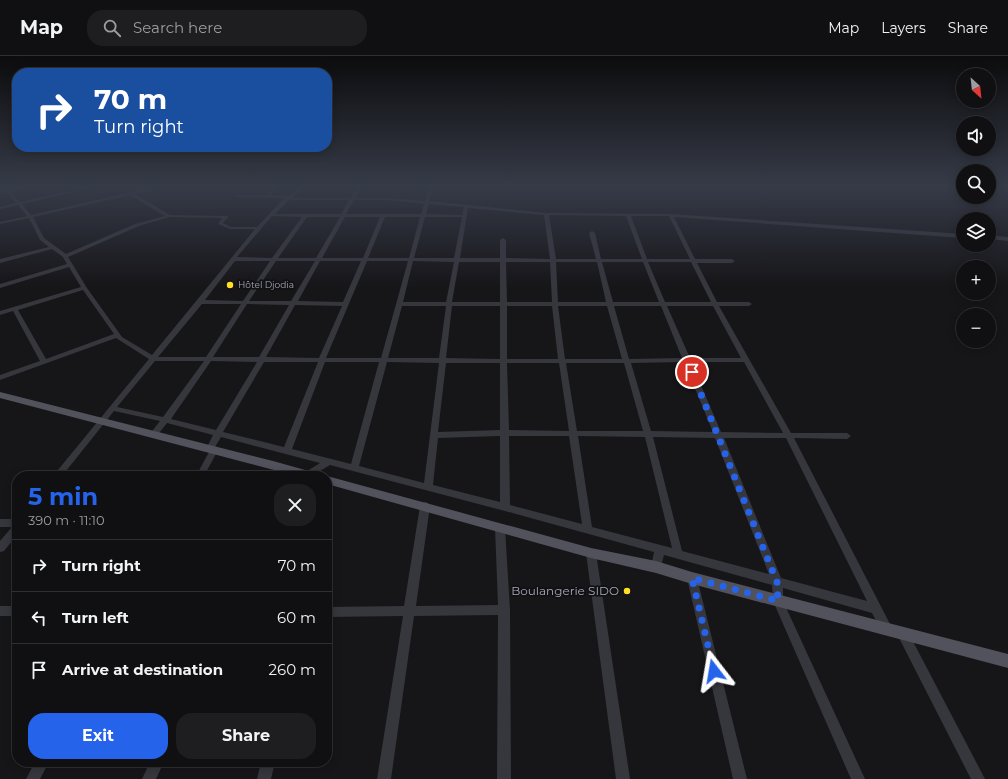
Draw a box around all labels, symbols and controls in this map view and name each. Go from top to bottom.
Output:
search box [87,10,367,46]
text: Map [20,16,63,39]
icon: search [101,17,123,39]
text: Search here [133,18,222,37]
text: Map [828,19,859,37]
text: Layers [881,19,926,37]
text: Share [948,19,988,37]
north arrow [956,68,996,108]
map controls [956,68,996,348]
text: 70 m [94,82,167,116]
icon: right [28,84,80,136]
text: Turn right [94,116,184,138]
button: sound [956,116,996,156]
button: search [956,164,996,204]
button: layers [956,212,996,252]
button: + [956,260,996,300]
place label: Hôtel Djodia [238,279,294,290]
marker: Hôtel Djodia [225,280,235,290]
button: − [956,308,996,348]
pin [675,355,709,389]
icon: arrive [681,361,703,383]
text: 5 min [28,482,98,511]
button: close [274,484,316,526]
text: 390 m · 11:10 [28,512,105,528]
icon: right [28,555,50,577]
text: Turn right [62,556,141,575]
text: 70 m [278,556,316,575]
place label: Boulangerie SIDO [511,583,619,598]
marker: Boulangerie SIDO [622,586,632,596]
icon: left [28,607,50,629]
text: Turn left [62,608,129,627]
text: 60 m [277,608,316,627]
position arrow [693,650,735,692]
icon: arrive [28,659,50,681]
text: Arrive at destination [62,660,223,679]
text: 260 m [269,660,316,679]
button: Exit [28,713,168,759]
button: Share [176,713,316,759]

